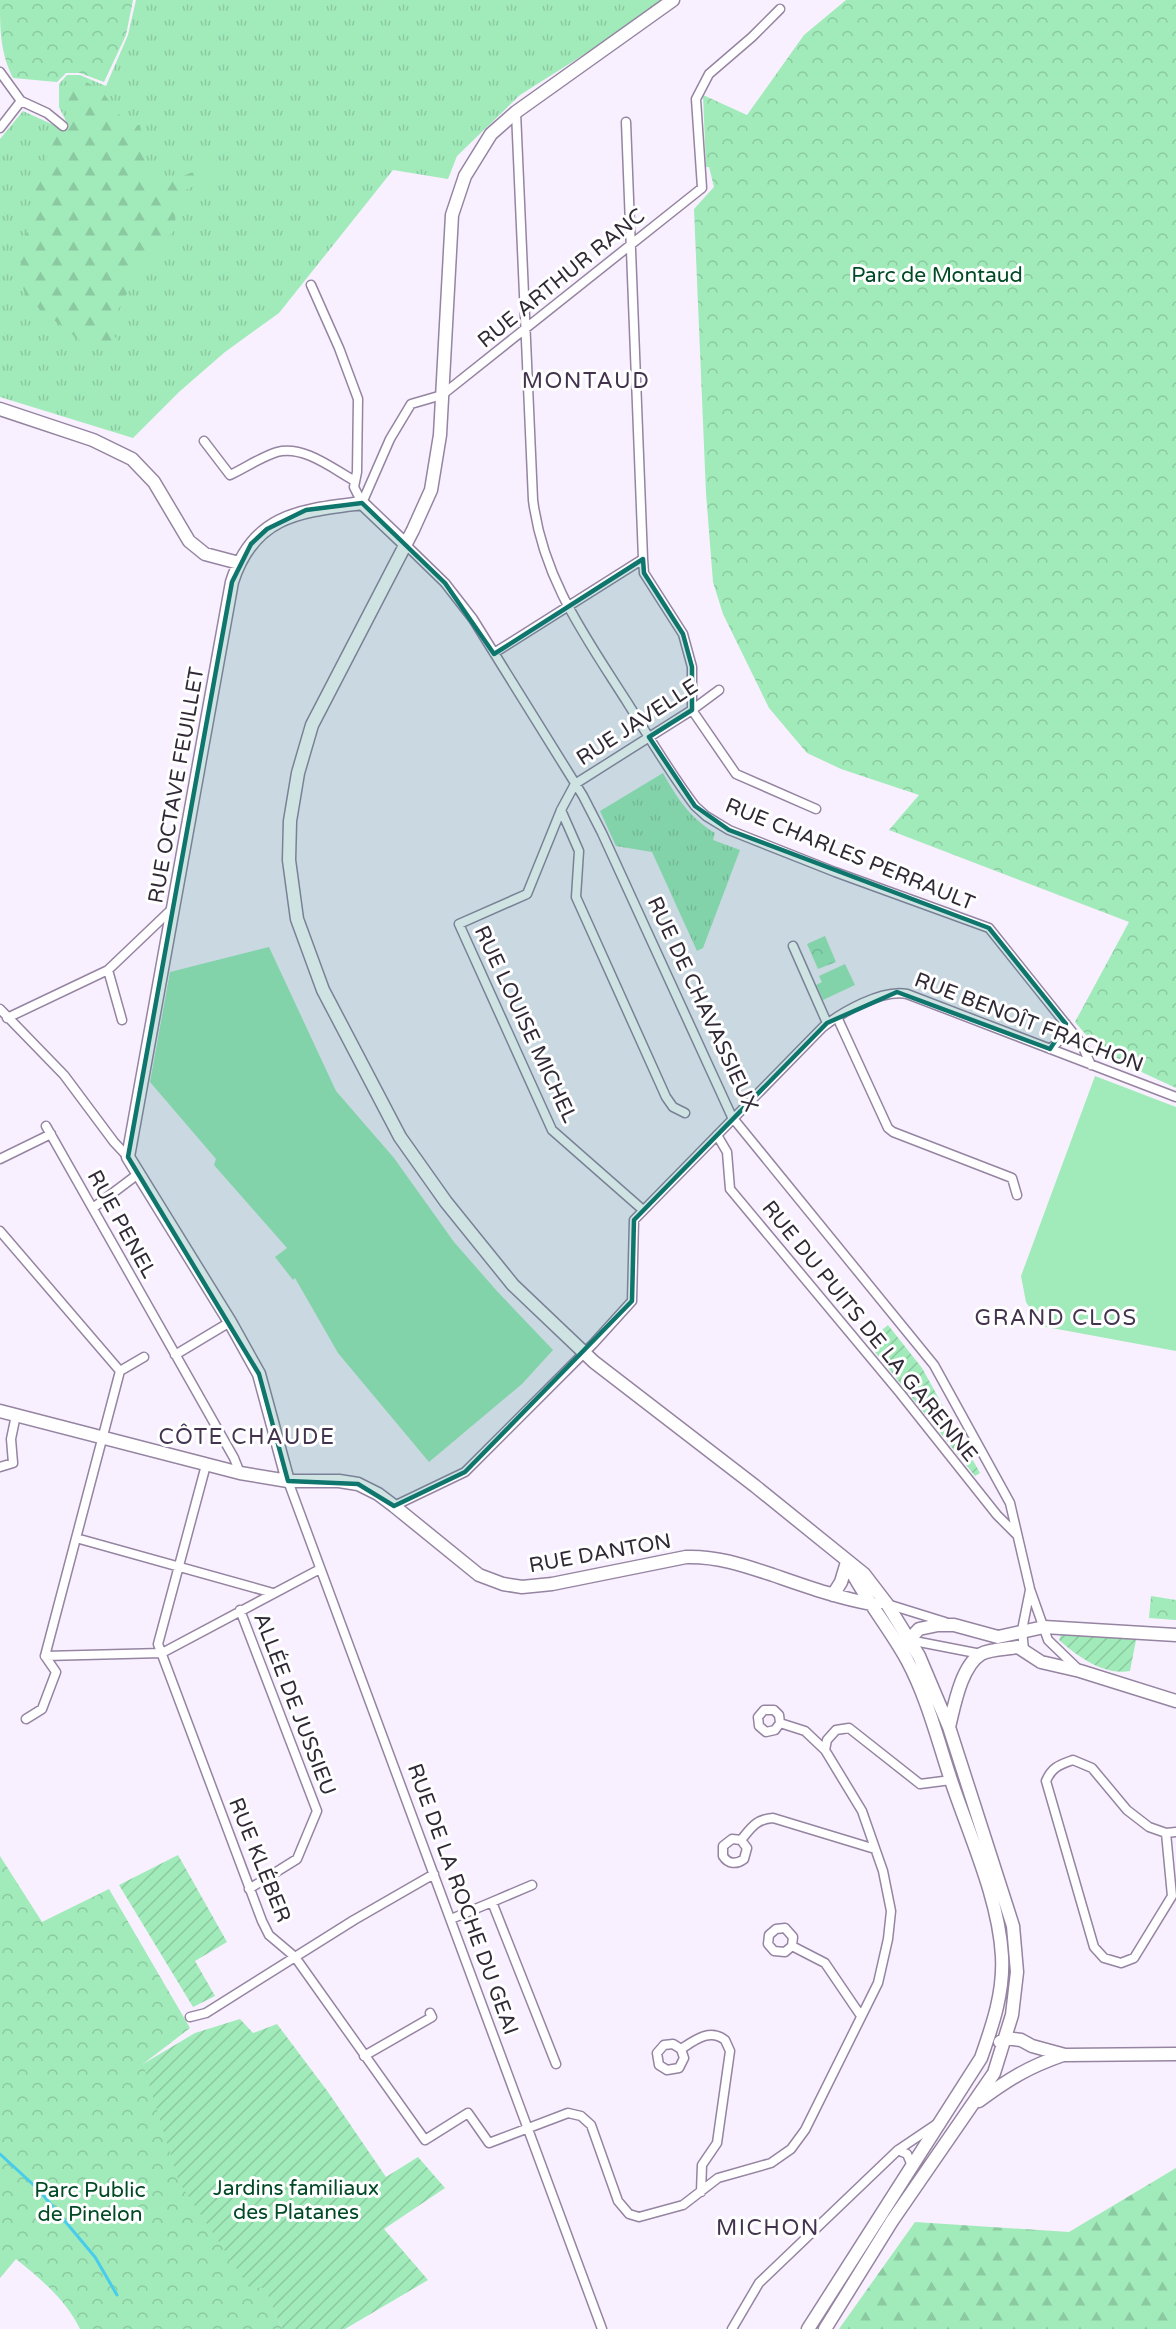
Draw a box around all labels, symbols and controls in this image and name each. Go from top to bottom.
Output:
street label: RUE ARTHUR RANC [473,203,650,353]
park label: Parc de Montaud [851,263,1023,288]
district label: MONTAUD [522,368,650,394]
street label: RUE OCTAVE FEUILLET [143,665,210,905]
street label: RUE JAVELLE [572,674,703,771]
street label: RUE CHARLES PERRAULT [721,793,978,916]
street label: RUE DE CHAVASSIEUX [642,893,763,1116]
street label: RUE LOUISE MICHEL [469,922,582,1127]
street label: RUE BENOÎT FRACHON [911,967,1147,1078]
street label: RUE PENEL [82,1166,161,1283]
street label: RUE DU PUITS DE LA GARENNE [757,1196,983,1467]
district label: GRAND CLOS [974,1305,1138,1331]
district label: CÔTE CHAUDE [159,1423,335,1450]
street label: RUE DANTON [527,1529,673,1578]
street label: ALLÉE DE JUSSIEU [248,1609,341,1799]
street label: RUE DE LA ROCHE DU GEAI [402,1760,523,2038]
street label: RUE KLÉBER [223,1794,296,1926]
park label: Jardins familiaux des Platanes [213,2176,379,2225]
park label: Parc Public de Pinelon [34,2178,146,2227]
district label: MICHON [716,2215,820,2241]

